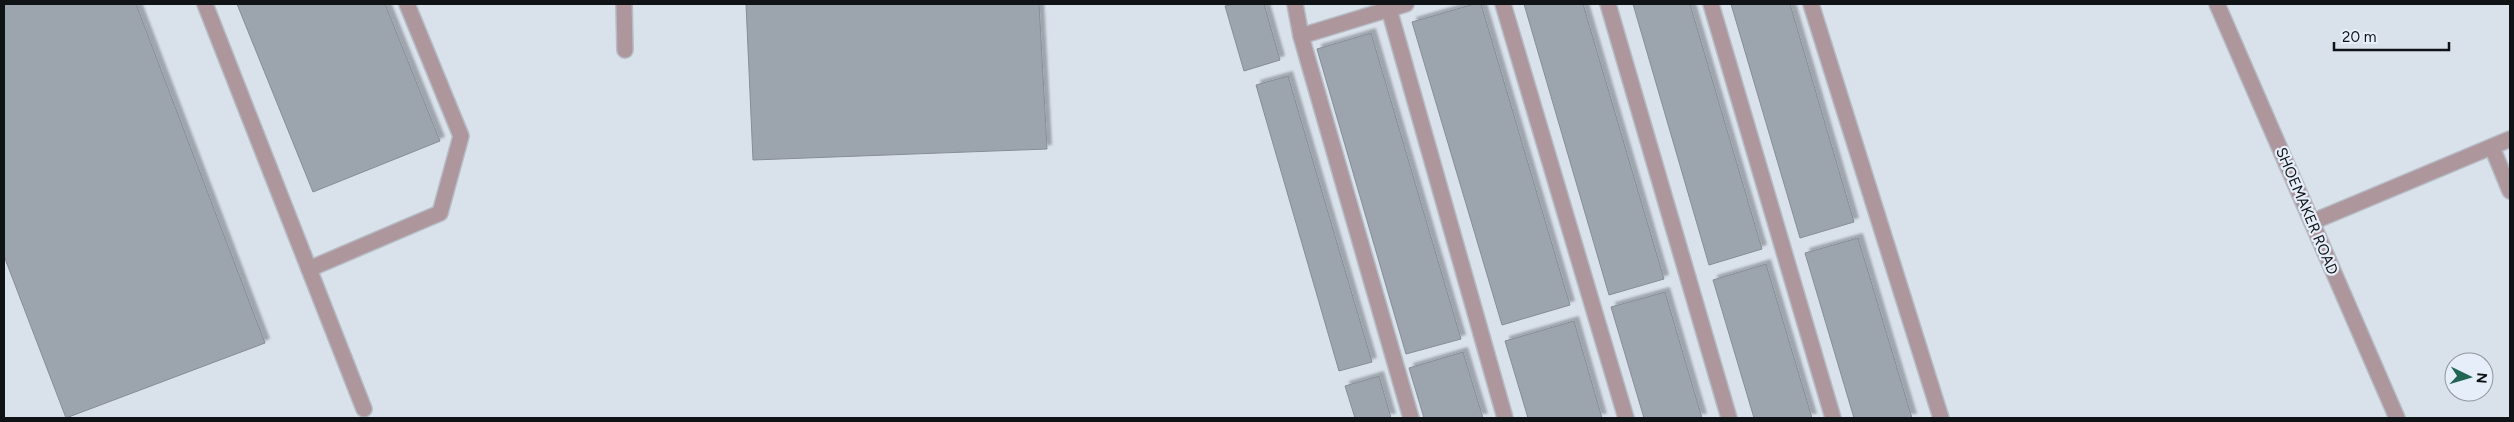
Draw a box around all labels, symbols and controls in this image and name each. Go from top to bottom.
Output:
scale bar [2334,20,2449,52]
text: 20 m [2342,28,2376,46]
street label: SHOEMAKER ROAD [2272,145,2342,277]
north arrow [2444,352,2494,402]
text: N [2473,372,2490,384]

